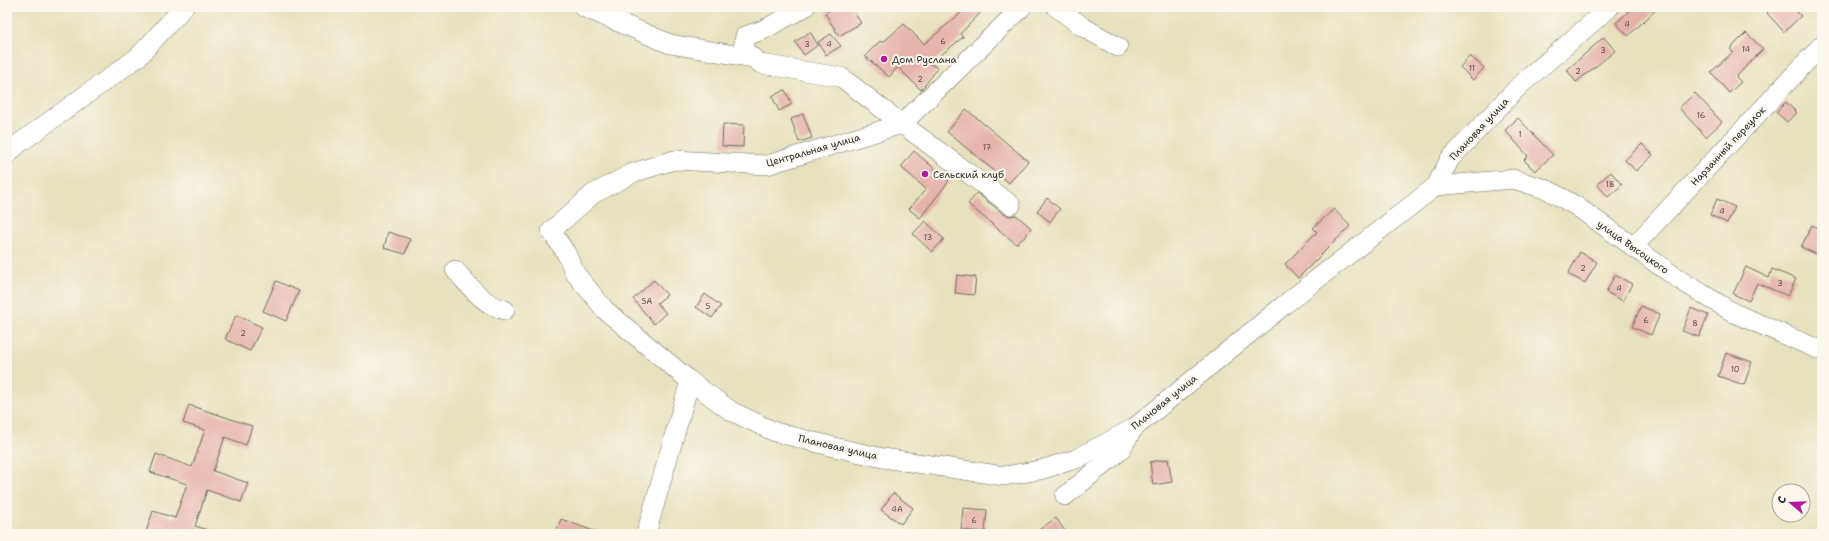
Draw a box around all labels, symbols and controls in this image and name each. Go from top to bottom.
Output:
house number: 4 [1624,19,1630,30]
house number: 6 [940,36,946,47]
house number: 3 [804,39,810,50]
house number: 4 [826,39,832,50]
house number: 14 [1742,44,1751,55]
house number: 3 [1600,45,1606,56]
place label: Дом Руслана [892,53,958,66]
marker: Дом Руслана [879,54,889,64]
house number: 11 [1469,63,1475,74]
house number: 2 [1575,66,1581,77]
house number: 2 [917,74,923,85]
street label: Плановая улица [1447,94,1512,163]
street label: Нарзанный переулок [1688,103,1769,189]
house number: 16 [1697,110,1706,121]
house number: 1 [1518,129,1522,140]
street label: Центральная улица [764,130,862,170]
house number: 17 [983,142,992,153]
place label: Сельский клуб [933,168,1004,181]
marker: Сельский клуб [920,169,930,179]
house number: 18 [1606,179,1614,190]
house number: 4 [1719,206,1725,217]
street label: улица Высоцкого [1595,217,1671,277]
house number: 13 [924,232,932,243]
house number: 2 [1580,263,1586,274]
house number: 3 [1777,278,1783,289]
house number: 4 [1616,283,1622,294]
house number: 5А [642,296,653,307]
house number: 5 [706,301,711,312]
house number: 6 [1643,315,1649,326]
house number: 8 [1692,318,1698,329]
house number: 2 [240,328,246,339]
house number: 10 [1731,364,1739,375]
street label: Плановая улица [1128,371,1200,433]
street label: Плановая улица [797,432,880,463]
north arrow [1771,483,1811,523]
text: С [1774,494,1790,506]
house number: 4А [891,504,903,515]
house number: 6 [971,515,977,526]

